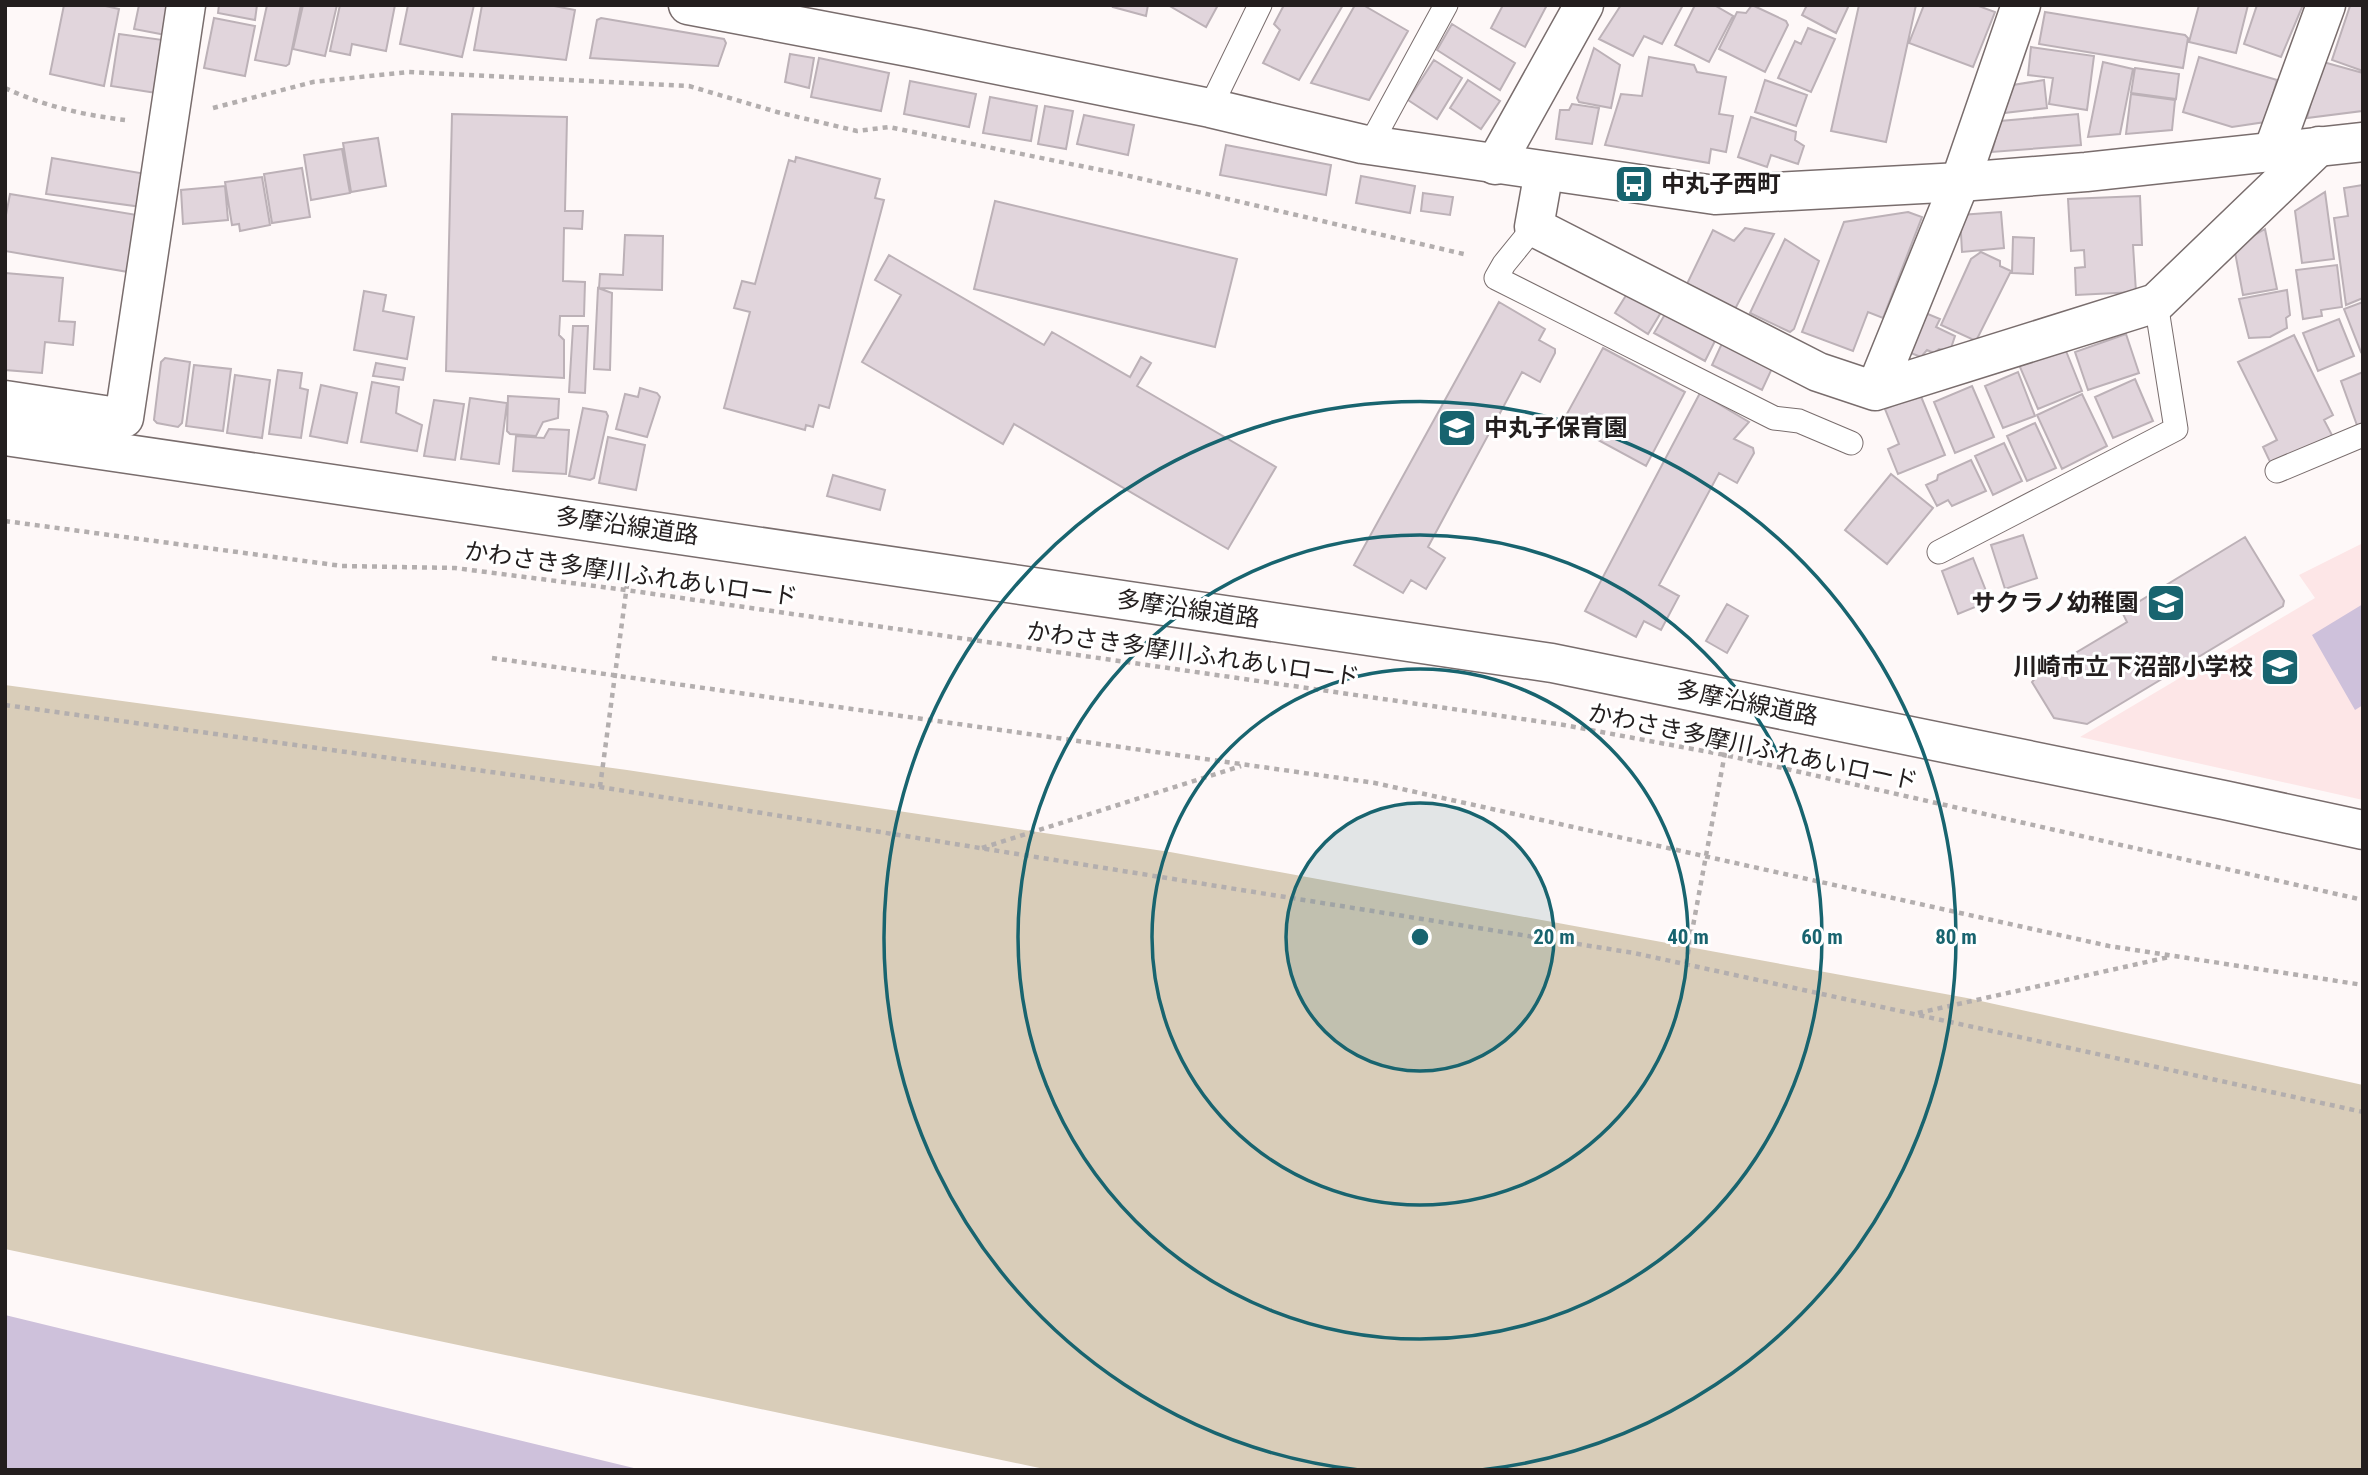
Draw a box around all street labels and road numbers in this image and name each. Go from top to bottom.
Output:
street label: 多摩沿線道路 [554,502,700,550]
street label: かわさき多摩川ふれあいロード [463,537,799,611]
street label: 多摩沿線道路 [1115,585,1261,633]
street label: かわさき多摩川ふれあいロード [1025,617,1361,691]
street label: 多摩沿線道路 [1674,676,1820,730]
street label: かわさき多摩川ふれあいロード [1586,698,1920,796]

